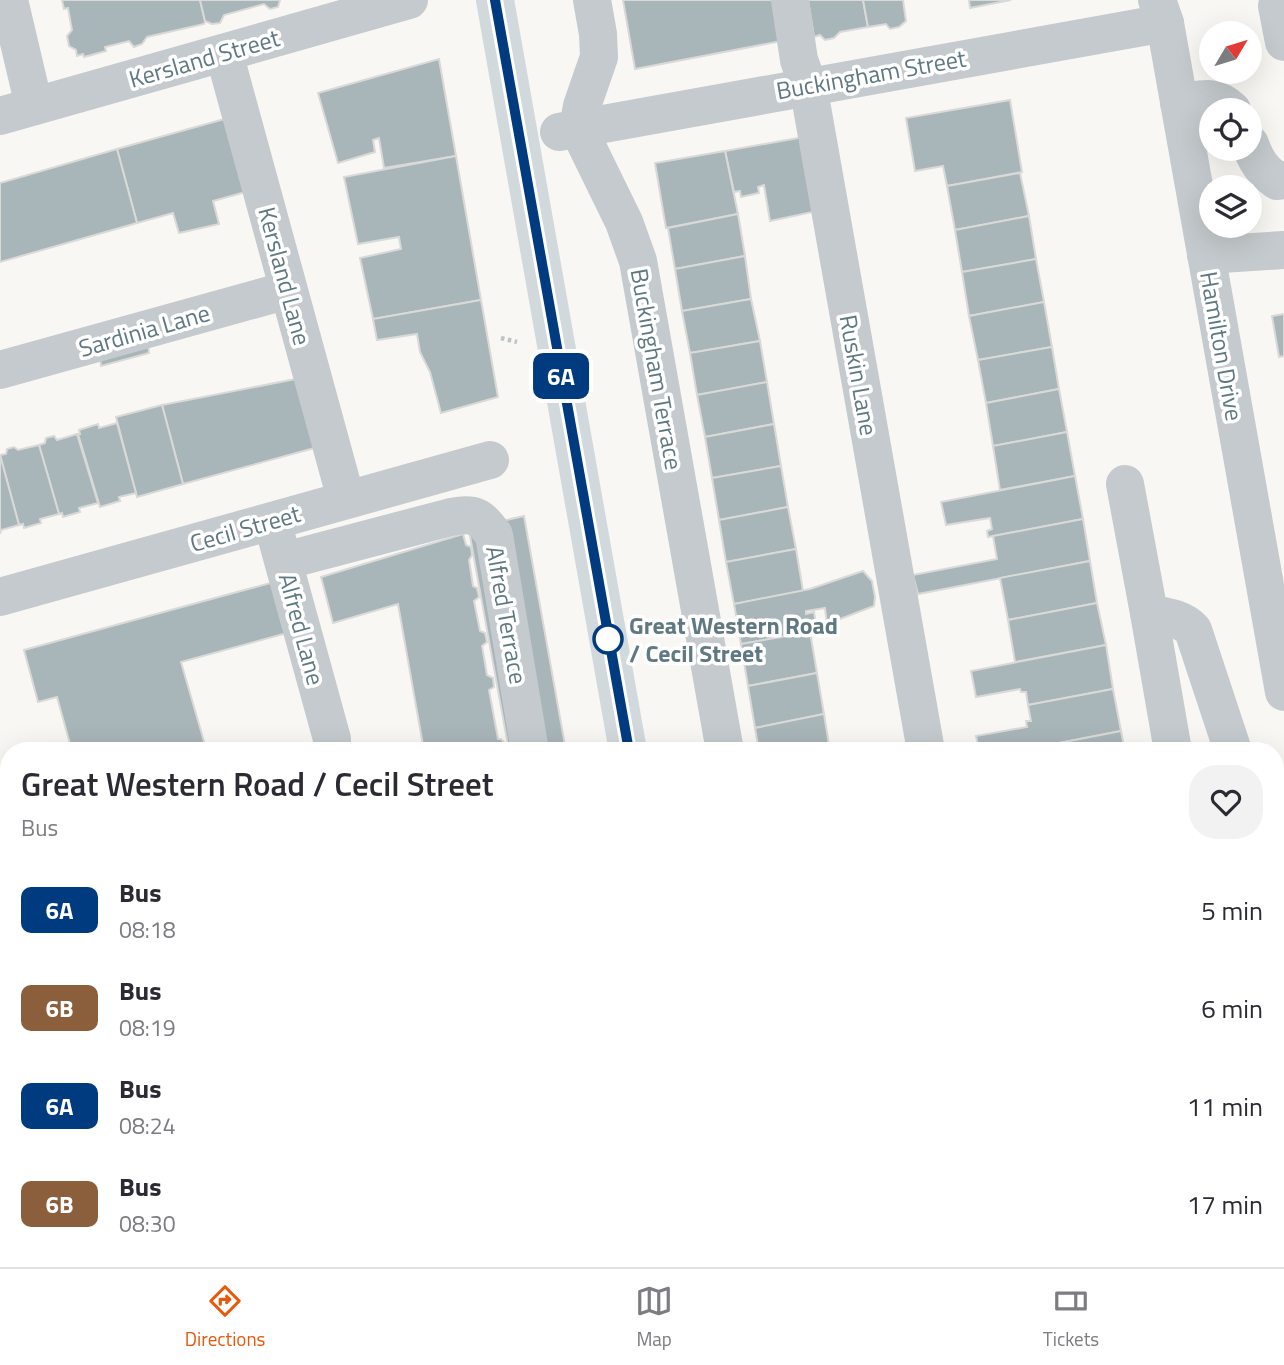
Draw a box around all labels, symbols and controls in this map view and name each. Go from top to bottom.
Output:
street label: Kersland Street [124,19,284,97]
north arrow [1199,21,1262,84]
map controls [1199,21,1262,238]
street label: Buckingham Street [773,39,969,108]
button: locate [1199,98,1262,161]
button: layers [1199,175,1262,238]
street label: Kersland Lane [249,203,321,349]
street label: Buckingham Terrace [622,265,692,473]
street label: Hamilton Drive [1191,269,1253,423]
street label: Sardinia Lane [74,294,214,366]
street label: Ruskin Lane [831,312,887,438]
line badge: 6A [530,353,592,399]
text: 6A [547,358,575,394]
street label: Cecil Street [186,495,305,561]
street label: Alfred Terrace [477,543,537,687]
street label: Alfred Lane [270,569,334,689]
place label: Great Western Road / Cecil Street [629,607,838,671]
marker: Great Western Road / Cecil Street [593,624,623,654]
text: Great Western Road / Cecil Street [21,759,494,809]
button: heart [1189,765,1263,839]
text: Bus [21,810,58,845]
text: Bus [119,873,161,912]
text: 5 min [1201,891,1263,930]
text: 6A [46,892,73,928]
text: 08:18 [119,912,176,947]
text: Bus [119,971,161,1010]
text: 6 min [1201,989,1263,1028]
text: 6B [45,990,74,1026]
text: 08:19 [119,1010,176,1045]
text: Bus [119,1069,161,1108]
text: 11 min [1187,1087,1263,1126]
text: 6A [46,1088,73,1124]
text: 08:24 [119,1108,176,1143]
text: Bus [119,1167,161,1206]
text: 17 min [1187,1185,1263,1224]
text: 6B [45,1186,74,1222]
text: 08:30 [119,1206,176,1241]
tab: Directions [185,1282,265,1353]
tab: Map [635,1282,673,1353]
tab: Tickets [1043,1282,1099,1353]

